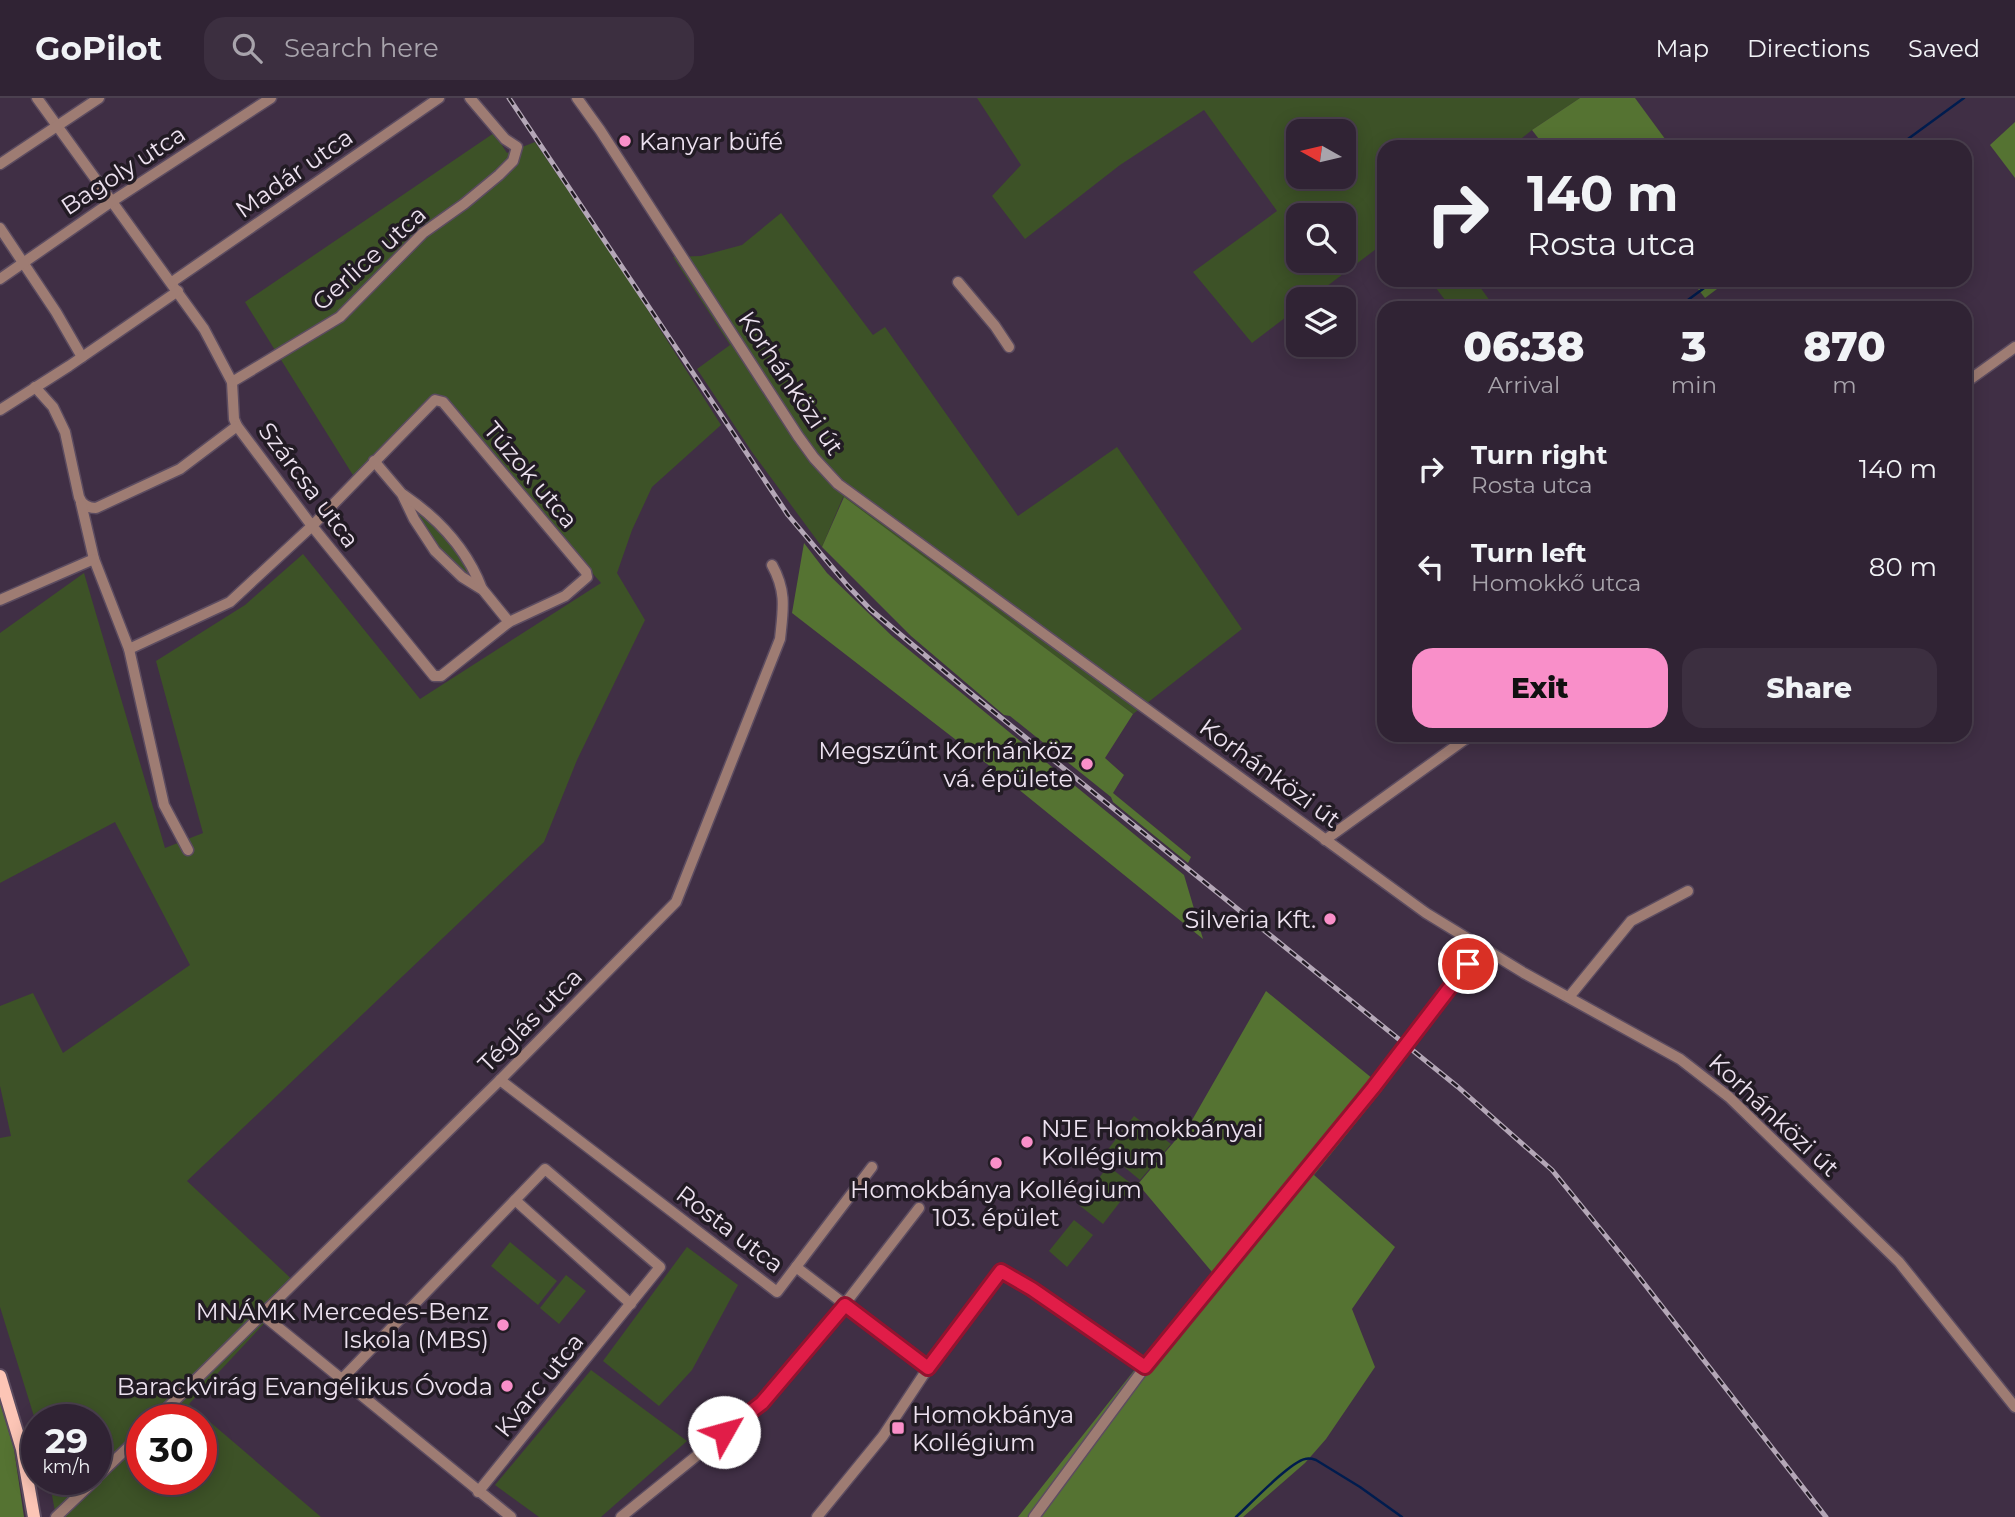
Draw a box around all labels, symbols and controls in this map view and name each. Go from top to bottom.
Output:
search box [204,17,694,80]
text: GoPilot [35,28,162,68]
icon: search [228,29,266,67]
text: Search here [284,32,439,64]
text: Map [1656,34,1709,63]
text: Directions [1747,34,1870,63]
text: Saved [1908,34,1980,63]
street label: Bagoly utca [55,119,191,221]
north arrow [1286,119,1356,189]
map controls [1286,119,1356,357]
street label: Madár utca [230,122,358,224]
place label: Kanyar büfé [639,127,783,156]
marker: Kanyar büfé [617,133,633,149]
text: 140 m [1527,164,1679,223]
icon: right [1412,168,1503,259]
street label: Gerlice utca [306,200,432,316]
button: search [1286,203,1356,273]
text: Rosta utca [1527,224,1696,263]
button: layers [1286,287,1356,357]
street label: Korhánközi út [732,306,850,461]
text: 06:38 [1463,320,1585,372]
text: 3 [1681,320,1707,372]
text: 870 [1803,320,1886,372]
text: Arrival [1488,371,1560,399]
text: min [1671,371,1717,399]
text: m [1832,371,1857,399]
street label: Túzok utca [478,416,584,534]
street label: Szárcsa utca [253,417,365,553]
text: Turn right [1471,439,1607,471]
icon: right [1412,450,1450,488]
text: 140 m [1859,453,1937,485]
text: Rosta utca [1471,471,1593,499]
text: Turn left [1471,537,1587,569]
icon: left [1412,548,1450,586]
text: 80 m [1869,551,1937,583]
text: Homokkő utca [1471,569,1641,597]
button: Exit [1412,648,1668,728]
button: Share [1682,648,1937,728]
street label: Korhánközi út [1194,712,1346,834]
place label: Megszűnt Korhánköz vá. épülete [818,736,1073,793]
marker: Megszűnt Korhánköz vá. épülete [1079,756,1095,772]
place label: Silveria Kft. [1185,905,1316,934]
marker: Silveria Kft. [1322,911,1338,927]
pin [1438,934,1498,994]
icon: arrive [1449,945,1487,983]
street label: Téglás utca [472,962,588,1078]
street label: Korhánközi út [1703,1047,1845,1183]
place label: NJE Homokbányai Kollégium [1041,1114,1264,1171]
marker: NJE Homokbányai Kollégium [1019,1134,1035,1150]
marker: Homokbánya Kollégium 103. épület [988,1155,1004,1171]
place label: Homokbánya Kollégium 103. épület [850,1175,1142,1232]
street label: Rosta utca [671,1179,789,1279]
place label: MNÁMK Mercedes-Benz Iskola (MBS) [196,1297,489,1354]
marker: MNÁMK Mercedes-Benz Iskola (MBS) [495,1317,511,1333]
street label: Kvarc utca [488,1327,590,1443]
place label: Barackvirág Evangélikus Óvoda [117,1372,493,1401]
marker: Barackvirág Evangélikus Óvoda [499,1378,515,1394]
position arrow [687,1395,761,1469]
place label: Homokbánya Kollégium [912,1400,1074,1457]
speed limit sign: 30 [126,1404,217,1495]
text: 29 [45,1419,88,1462]
marker: Homokbánya Kollégium [890,1420,906,1436]
text: km/h [42,1456,91,1478]

